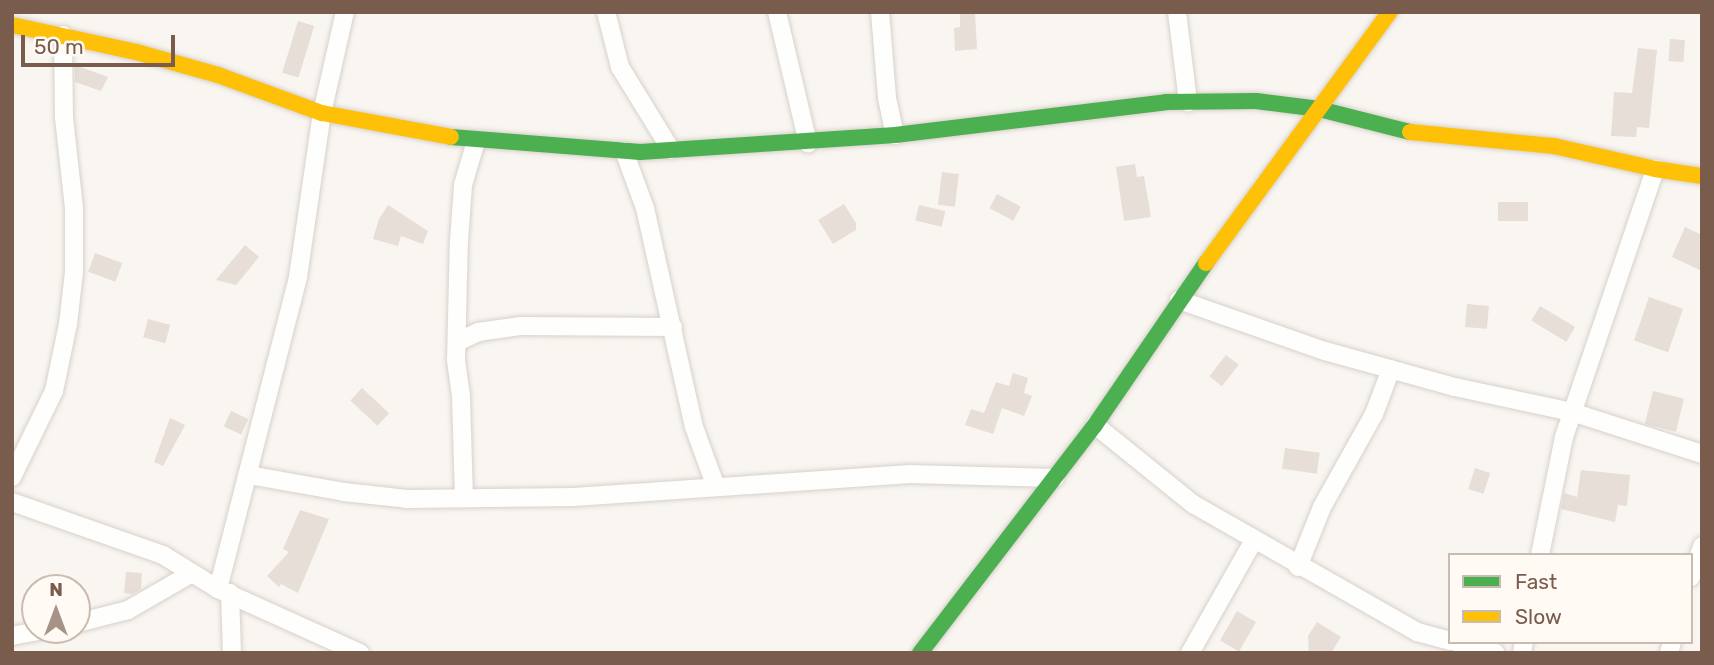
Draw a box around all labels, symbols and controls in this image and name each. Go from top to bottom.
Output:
scale bar [24,21,178,65]
text: 50 m [34,34,84,59]
legend [1448,553,1693,644]
text: Fast [1515,569,1557,594]
north arrow [21,574,91,644]
text: N [49,578,63,601]
text: Slow [1515,604,1562,629]

